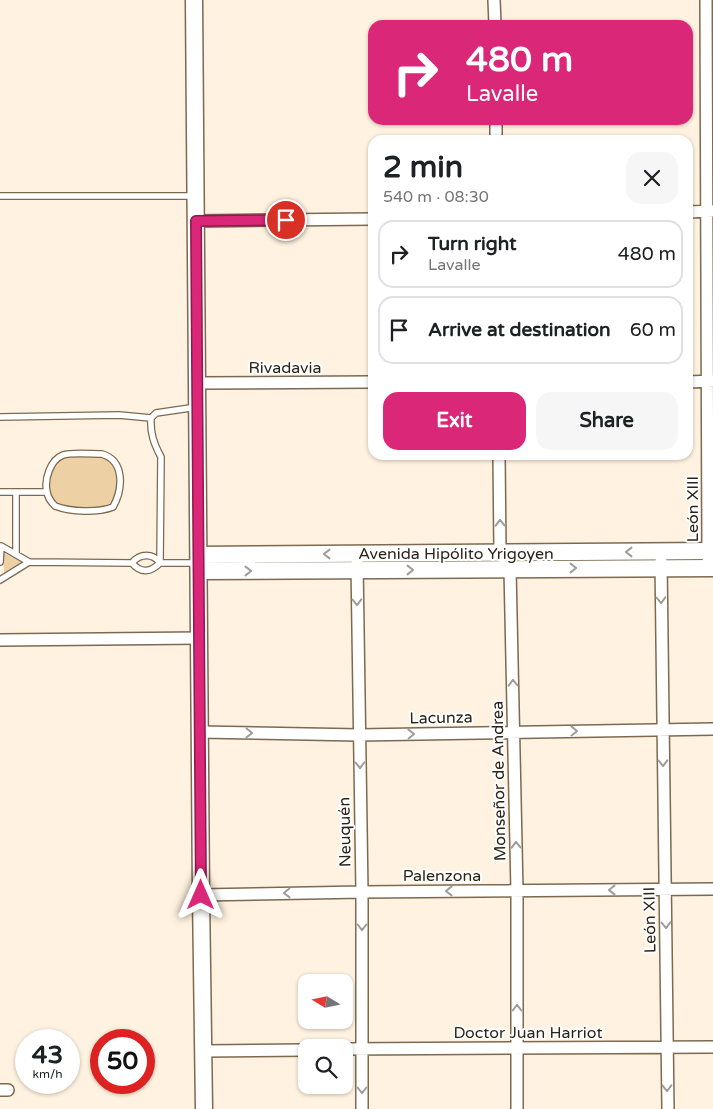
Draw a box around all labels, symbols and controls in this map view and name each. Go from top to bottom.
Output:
text: 480 m [466,39,573,81]
icon: right [383,40,448,105]
text: Lavalle [466,81,538,107]
text: 2 min [383,149,463,186]
button: close [626,152,678,204]
text: 540 m · 08:30 [383,187,489,207]
pin [265,199,307,241]
icon: arrive [272,206,300,234]
text: Turn right [428,233,516,255]
icon: right [385,240,413,268]
text: 480 m [618,243,676,265]
text: Lavalle [428,255,480,275]
icon: arrive [385,316,413,344]
text: Arrive at destination [428,319,611,341]
text: 60 m [630,319,676,341]
street label: Rivadavia [248,358,322,378]
button: Exit [383,392,526,450]
button: Share [536,392,678,450]
street label: León XIII [683,476,703,542]
one-way arrow [495,519,505,526]
street label: Avenida Hipólito Yrigoyen [358,544,554,564]
one-way arrow [625,547,633,557]
one-way arrow [323,549,330,559]
one-way arrow [570,563,577,573]
one-way arrow [407,564,415,575]
one-way arrow [244,566,252,576]
one-way arrow [656,597,666,605]
one-way arrow [352,599,362,607]
one-way arrow [508,679,518,686]
street label: Monseñor de Andrea [488,701,510,861]
street label: Lacunza [409,707,473,729]
one-way arrow [570,726,578,737]
one-way arrow [246,728,253,738]
one-way arrow [408,729,416,739]
one-way arrow [658,760,668,767]
one-way arrow [354,761,365,769]
street label: Neuquén [334,797,356,867]
one-way arrow [511,841,521,849]
street label: Palenzona [403,866,481,886]
position arrow [174,868,226,920]
one-way arrow [608,885,616,895]
one-way arrow [445,886,453,896]
street label: León XIII [639,887,661,953]
one-way arrow [283,888,290,898]
one-way arrow [660,922,671,930]
one-way arrow [357,924,367,932]
north arrow [298,974,352,1029]
map controls [298,974,353,1094]
one-way arrow [512,1004,522,1012]
street label: Doctor Juan Harriot [453,1023,603,1043]
speed limit sign: 50 [90,1029,155,1094]
button: search [298,1039,353,1094]
text: 43 [32,1040,63,1070]
text: km/h [32,1067,63,1081]
one-way arrow [662,1084,672,1092]
one-way arrow [357,1086,367,1094]

